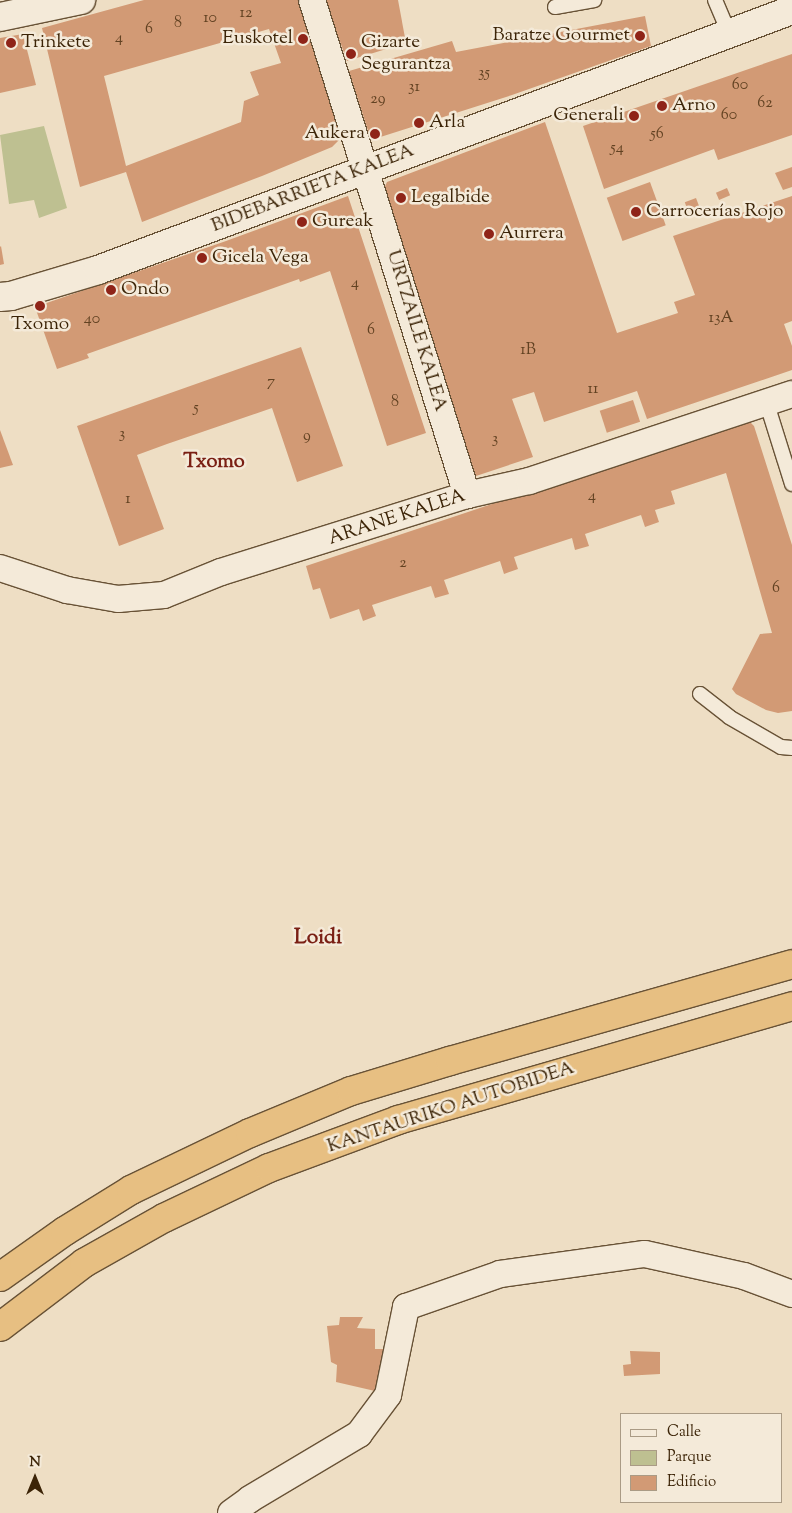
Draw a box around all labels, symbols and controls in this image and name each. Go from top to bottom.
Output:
house number: 12 [240,4,252,24]
house number: 10 [203,9,217,29]
house number: 8 [174,14,182,34]
house number: 6 [145,20,153,40]
place label: Baratze Gourmet [492,25,630,47]
place label: Euskotel [222,28,293,50]
house number: 4 [115,29,123,49]
marker: Baratze Gourmet [634,30,646,42]
place label: Trinkete [21,32,91,54]
place label: Gizarte Segurantza [361,32,451,76]
marker: Euskotel [297,33,309,45]
marker: Trinkete [5,37,17,49]
marker: Gizarte Segurantza [345,48,357,60]
house number: 35 [478,64,490,84]
house number: 60 [732,76,748,96]
house number: 31 [408,78,420,98]
house number: 29 [370,90,386,110]
house number: 62 [757,94,773,114]
place label: Arno [672,95,716,117]
marker: Arno [656,100,668,112]
place label: Generali [553,105,624,127]
house number: 60 [721,106,737,126]
marker: Generali [628,110,640,122]
place label: Arla [429,112,465,134]
marker: Arla [413,117,425,129]
place label: Aukera [305,123,365,145]
house number: 56 [650,125,664,145]
marker: Aukera [369,128,381,140]
house number: 54 [610,139,624,159]
street label: BIDEBARRIETA KALEA [208,140,418,238]
place label: Legalbide [411,187,490,209]
marker: Legalbide [395,192,407,204]
place label: Carrocerías Rojo [646,201,783,223]
marker: Carrocerías Rojo [630,206,642,218]
place label: Gureak [312,211,374,233]
marker: Gureak [296,216,308,228]
place label: Aurrera [499,223,564,245]
marker: Aurrera [483,228,495,240]
place label: Gicela Vega [212,247,309,269]
street label: URTZAILE KALEA [381,247,451,415]
marker: Gicela Vega [196,252,208,264]
house number: 4 [351,274,359,294]
place label: Ondo [121,279,169,301]
marker: Ondo [105,284,117,296]
marker: Txomo [34,300,46,312]
house number: 13A [709,309,733,329]
house number: 40 [84,310,100,330]
place label: Txomo [11,314,69,336]
house number: 6 [367,321,375,341]
house number: 1B [520,341,536,361]
house number: 7 [267,373,275,393]
house number: 11 [588,380,598,400]
house number: 8 [391,393,399,413]
house number: 5 [193,399,199,419]
house number: 3 [119,425,125,445]
house number: 9 [303,427,311,447]
house number: 3 [492,430,498,450]
district label: Txomo [183,450,245,474]
street label: ARANE KALEA [326,485,468,551]
house number: 4 [588,487,596,507]
house number: 1 [125,490,131,510]
house number: 2 [399,554,407,574]
house number: 6 [772,579,780,599]
district label: Loidi [294,925,342,951]
street label: KANTAURIKO AUTOBIDEA [325,1057,577,1159]
legend [620,1413,782,1503]
text: Calle [667,1422,701,1443]
text: Parque [667,1447,711,1468]
north arrow [10,1453,60,1503]
text: N [29,1453,41,1473]
text: Edificio [667,1472,716,1493]

